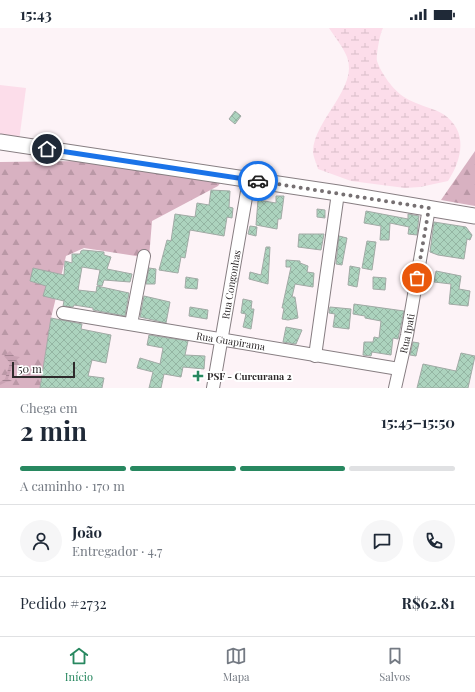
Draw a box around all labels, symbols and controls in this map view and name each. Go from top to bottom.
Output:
text: 15:43 [20,4,52,24]
pin [30,132,64,166]
icon: home [36,138,58,160]
courier [238,161,278,201]
icon: car [247,170,269,192]
street label: Rua Congonhas [218,249,244,320]
pin [400,261,434,295]
icon: bag [406,267,428,289]
street label: Rua Ipati [396,312,418,355]
street label: Rua Guapirama [195,328,266,354]
scale bar [12,360,75,379]
text: 50 m [18,361,42,376]
place label: PSF - Curcurana 2 [207,369,292,383]
marker: PSF - Curcurana 2 [192,370,204,382]
text: Chega em [20,399,78,416]
text: 15:45–15:50 [381,412,455,432]
text: 2 min [20,413,87,448]
text: A caminho · 170 m [20,477,125,494]
button: person [20,520,62,562]
button: chat [361,520,403,562]
button: phone [413,520,455,562]
text: João [72,522,102,542]
text: Entregador · 4.7 [72,542,162,559]
text: Pedido #2732 [20,593,107,613]
text: R$62.81 [402,593,455,613]
tab: Início [65,645,93,684]
tab: Mapa [223,645,250,684]
tab: Salvos [379,645,410,684]

